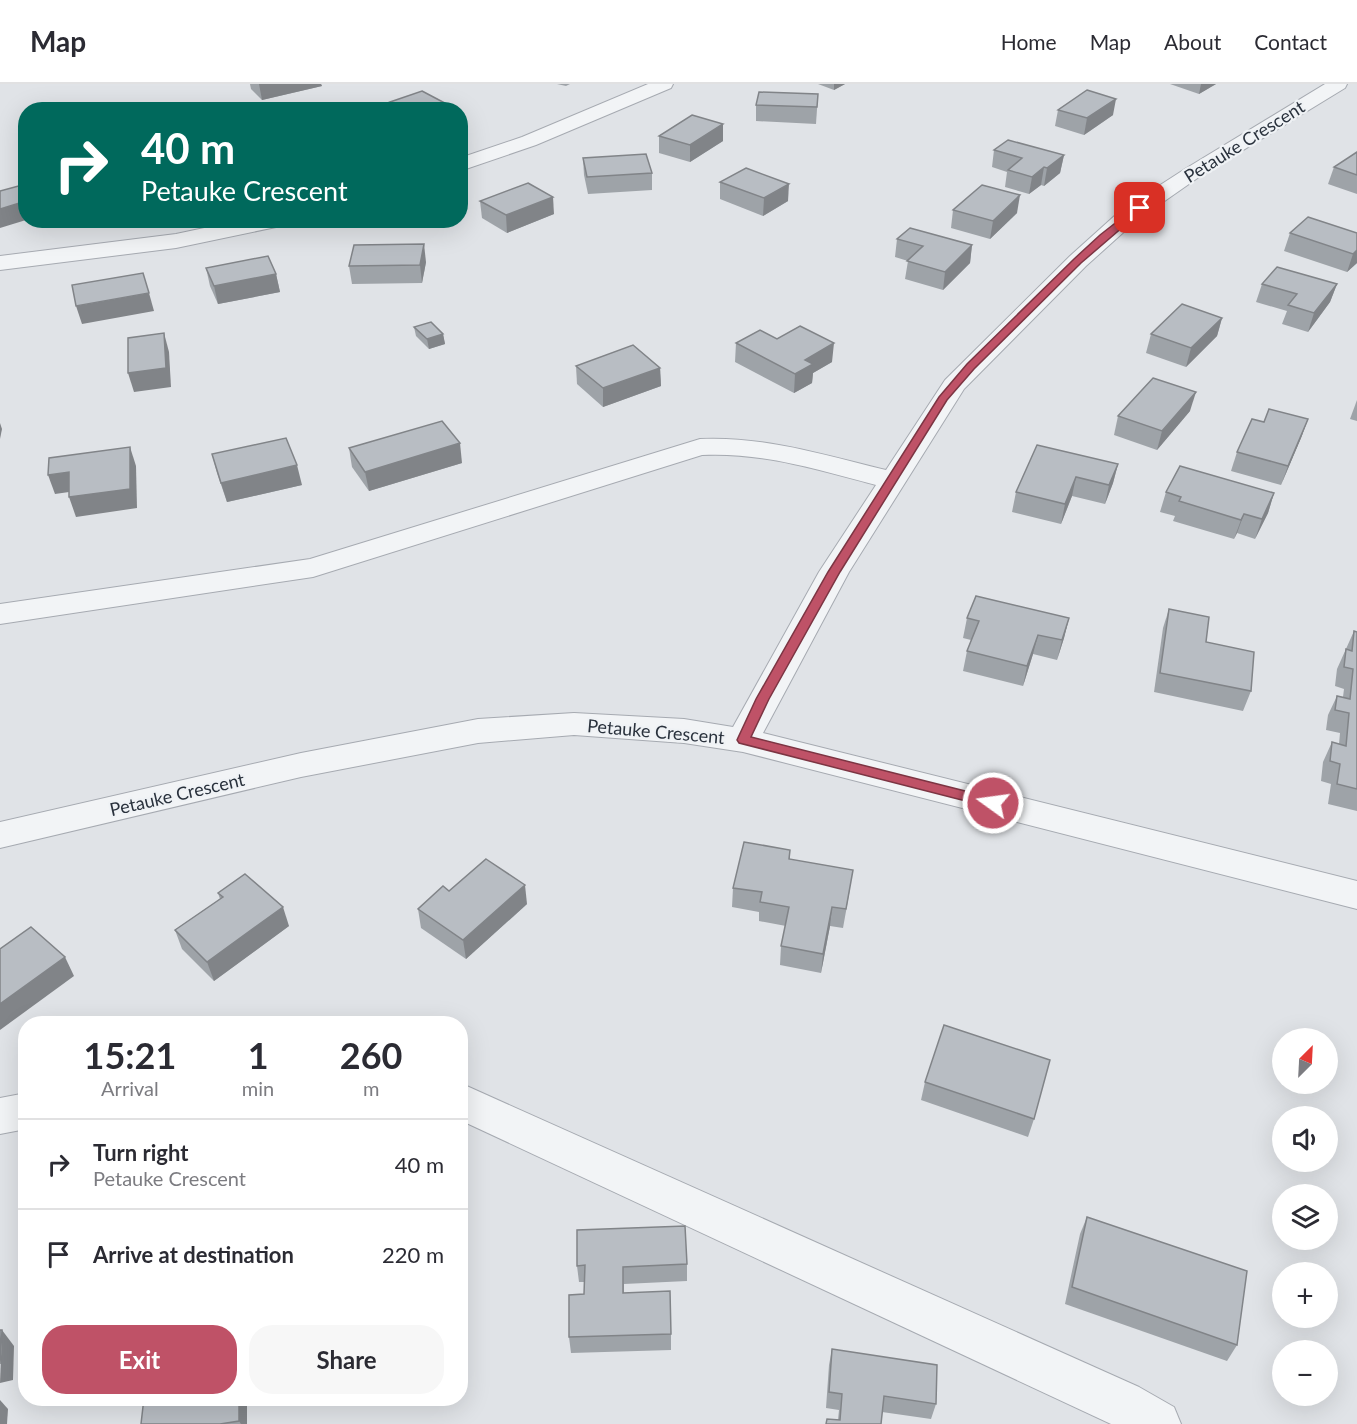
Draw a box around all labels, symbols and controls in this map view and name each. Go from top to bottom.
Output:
text: Map [30,24,86,58]
text: Home [1001,29,1057,54]
text: Map [1090,29,1131,54]
text: About [1164,29,1221,54]
text: Contact [1254,29,1327,54]
street label: Petauke Crescent [1180,95,1309,187]
text: 40 m [141,123,235,173]
icon: right [42,126,120,204]
text: Petauke Crescent [141,174,348,207]
pin [1114,182,1165,233]
icon: arrive [1123,191,1156,224]
street label: Petauke Crescent [586,714,726,748]
street label: Petauke Crescent [107,768,247,820]
position arrow [961,771,1025,835]
north arrow [1272,1028,1338,1094]
map controls [1272,1028,1338,1406]
text: 15:21 [84,1033,176,1077]
text: 1 [248,1033,269,1077]
text: 260 [340,1033,402,1077]
text: Arrival [101,1076,159,1100]
text: min [242,1076,274,1100]
text: m [363,1076,379,1100]
button: sound [1272,1106,1338,1172]
text: Turn right [93,1139,188,1166]
icon: right [42,1148,75,1181]
text: 40 m [395,1151,444,1178]
text: Petauke Crescent [93,1166,246,1190]
button: layers [1272,1184,1338,1250]
icon: arrive [42,1238,75,1271]
text: Arrive at destination [93,1241,294,1268]
text: 220 m [382,1241,444,1268]
button: + [1272,1262,1338,1328]
button: Exit [42,1325,237,1394]
button: Share [249,1325,444,1394]
button: − [1272,1340,1338,1406]

